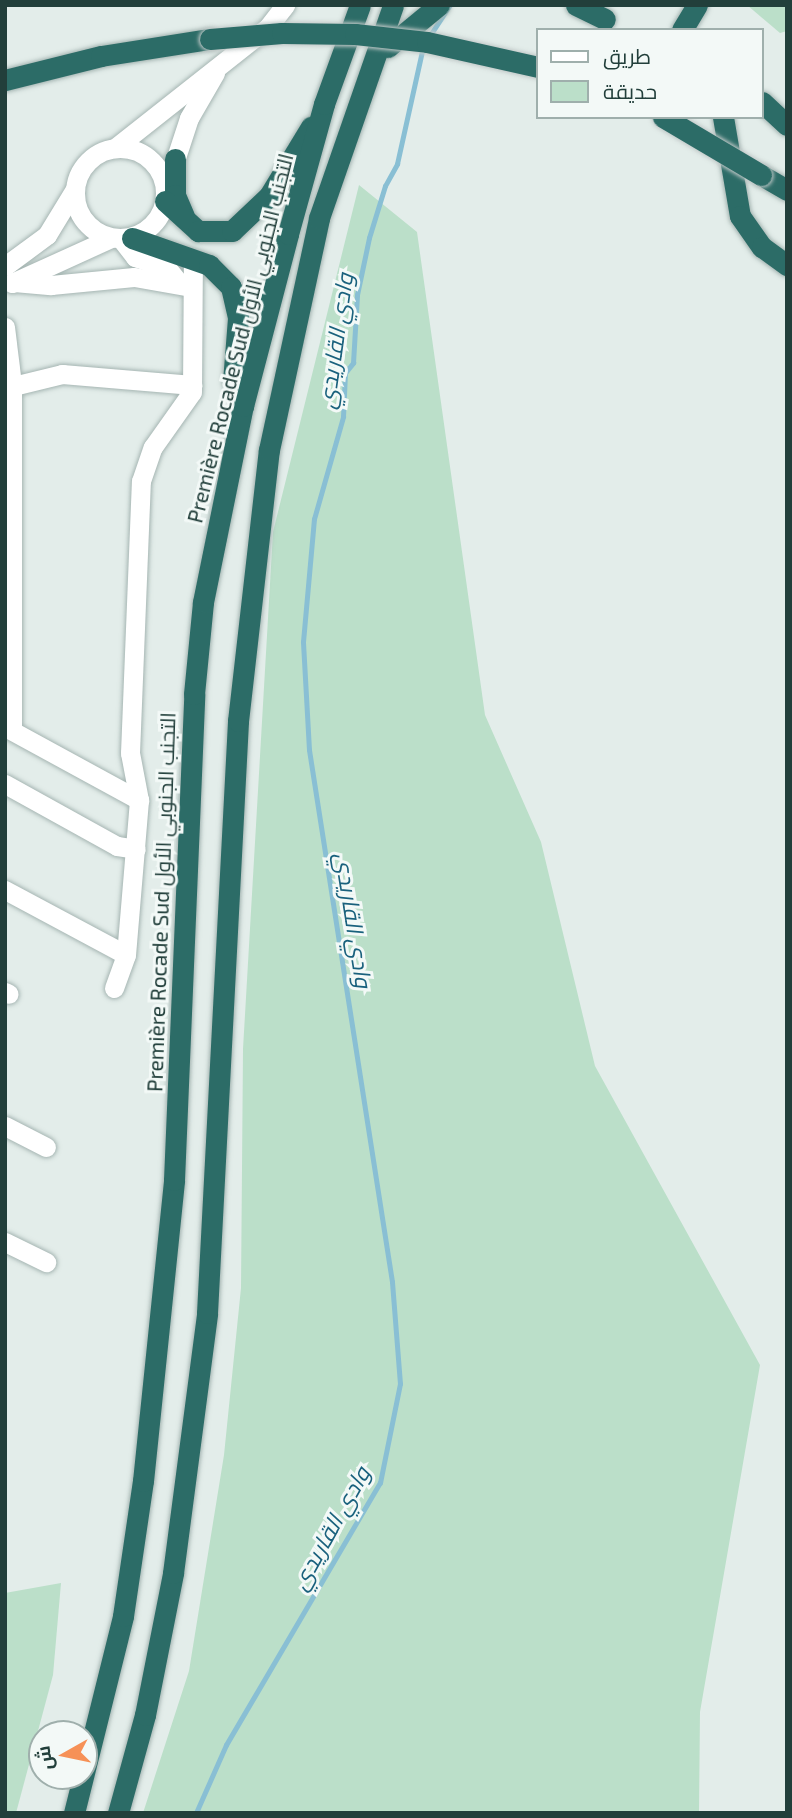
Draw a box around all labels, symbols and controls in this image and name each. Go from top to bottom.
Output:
legend [536,28,764,119]
text: طريق [603,43,651,68]
text: حديقة [603,78,657,103]
street label: Première Rocade Sud التجنب الجنوبي الأول [182,151,298,525]
water label: وادي القاريدي [312,271,358,411]
street label: Première Rocade Sud التجنب الجنوبي الأول [142,712,180,1092]
water label: وادي القاريدي [330,850,378,990]
water label: وادي القاريدي [285,1462,375,1594]
north arrow [28,1720,98,1790]
text: ش [30,1744,57,1772]

